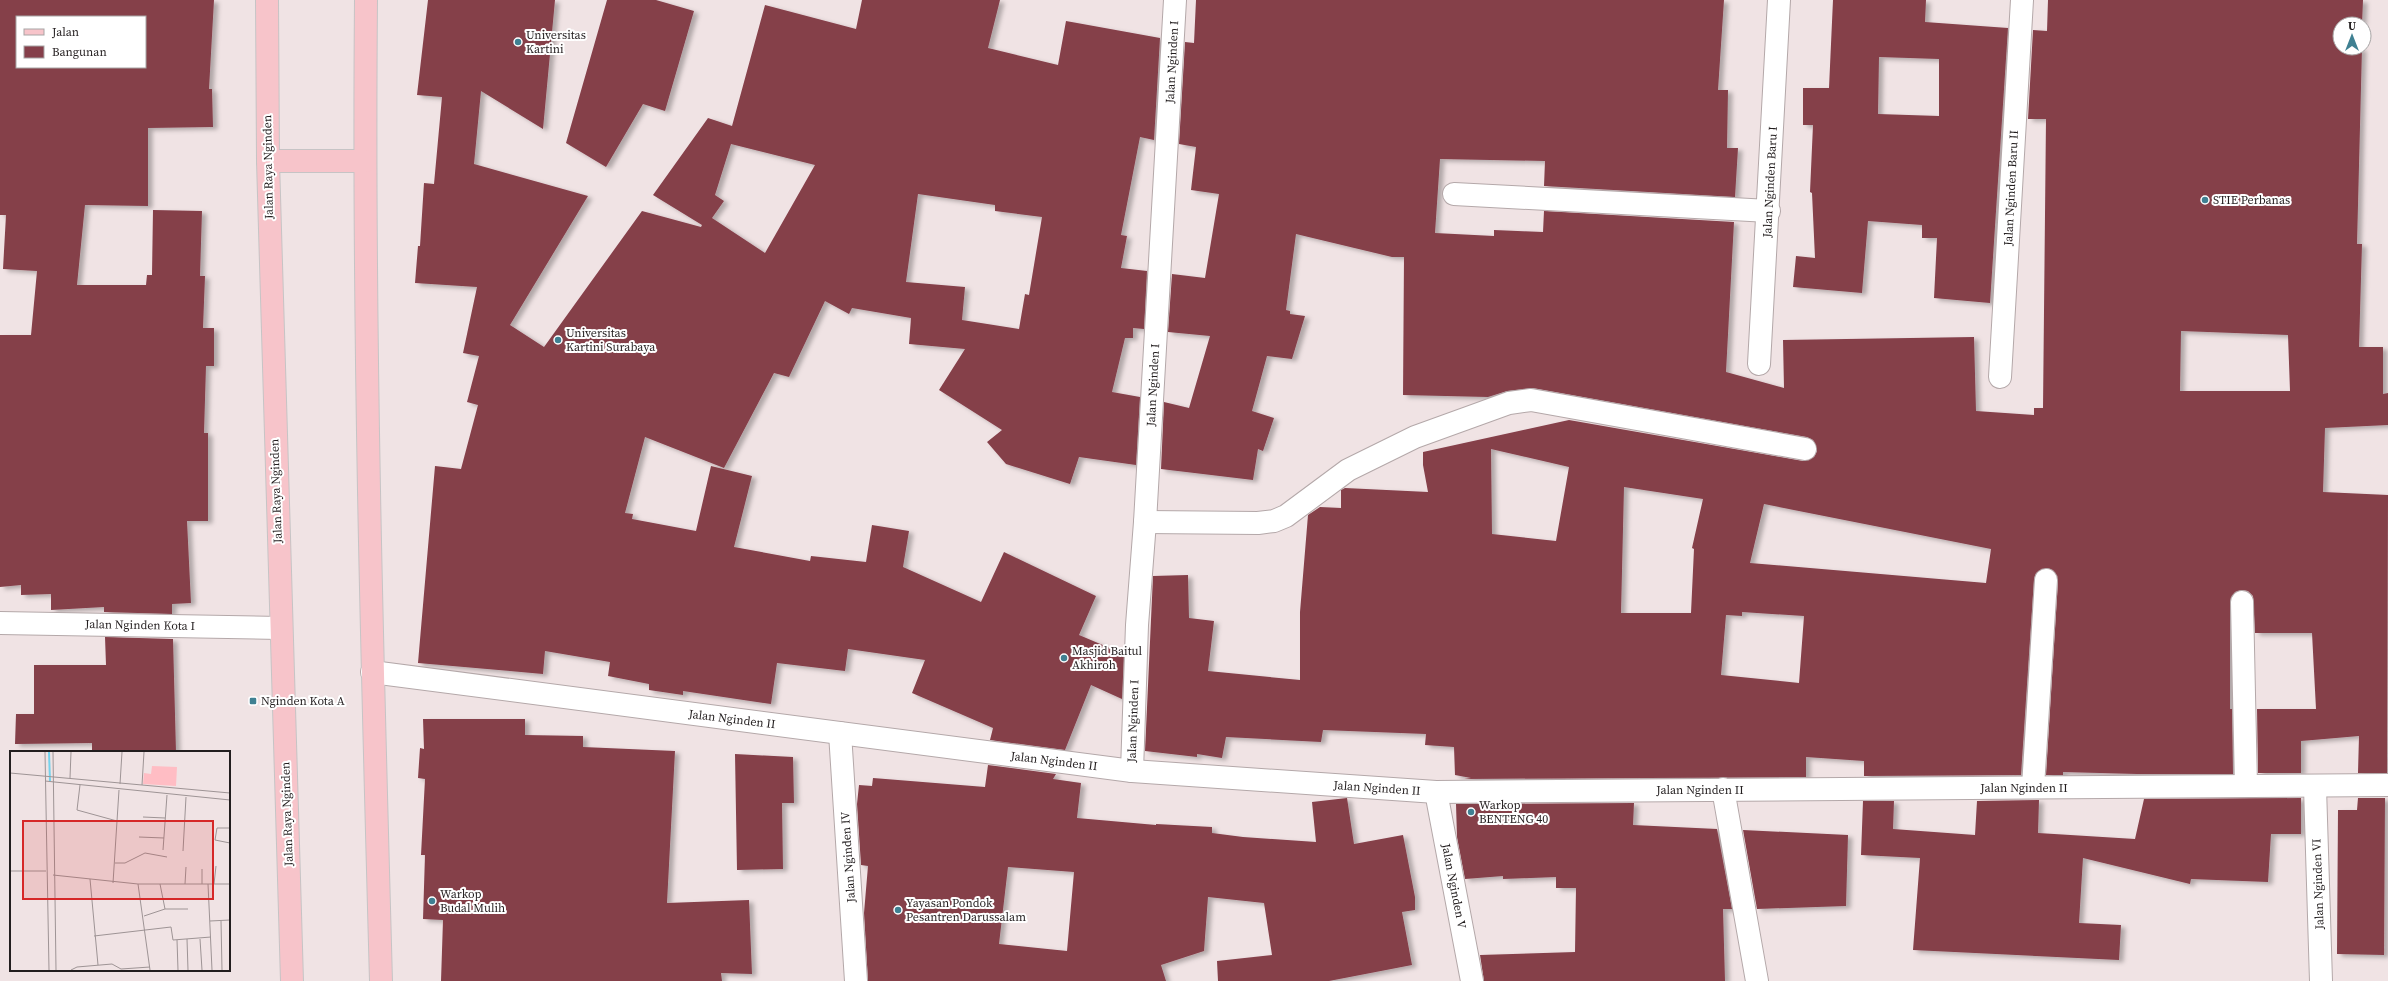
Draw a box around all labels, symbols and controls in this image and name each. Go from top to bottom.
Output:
legend [16,16,146,68]
north arrow [2332,16,2372,56]
text: U [2348,19,2356,34]
street label: Jalan Nginden I [1162,20,1182,105]
text: Jalan [51,24,79,40]
place label: Universitas Kartini [526,27,586,57]
marker: Universitas Kartini [513,37,523,47]
text: Bangunan [52,44,107,60]
street label: Jalan Raya Nginden [259,115,277,220]
street label: Jalan Nginden Baru I [1759,126,1781,239]
street label: Jalan Nginden Baru II [2000,130,2022,247]
place label: STIE Perbanas [2213,192,2290,208]
marker: STIE Perbanas [2200,195,2210,205]
place label: Universitas Kartini Surabaya [566,325,656,355]
marker: Universitas Kartini Surabaya [553,335,563,345]
street label: Jalan Nginden I [1143,343,1163,428]
street label: Jalan Raya Nginden [266,439,286,544]
street label: Jalan Nginden Kota I [84,616,195,634]
place label: Masjid Baitul Akhiroh [1072,643,1143,673]
marker: Masjid Baitul Akhiroh [1059,653,1069,663]
street label: Jalan Nginden I [1124,679,1142,764]
place label: Nginden Kota A [261,693,345,709]
marker: Nginden Kota A [248,696,258,706]
street label: Jalan Nginden II [687,706,776,732]
street label: Jalan Nginden II [1009,748,1098,774]
inset map [10,751,230,971]
street label: Jalan Raya Nginden [277,762,297,867]
street label: Jalan Nginden II [1332,777,1421,799]
street label: Jalan Nginden II [1979,780,2068,796]
street label: Jalan Nginden II [1655,782,1744,798]
place label: Warkop BENTENG 40 [1479,797,1548,827]
marker: Warkop BENTENG 40 [1466,807,1476,817]
street label: Jalan Nginden IV [837,811,859,904]
street label: Jalan Nginden VI [2308,838,2328,931]
street label: Jalan Nginden V [1438,841,1470,930]
place label: Warkop Budal Mulih [440,886,505,916]
place label: Yayasan Pondok Pesantren Darussalam [906,895,1026,925]
marker: Warkop Budal Mulih [427,896,437,906]
marker: Yayasan Pondok Pesantren Darussalam [893,905,903,915]

